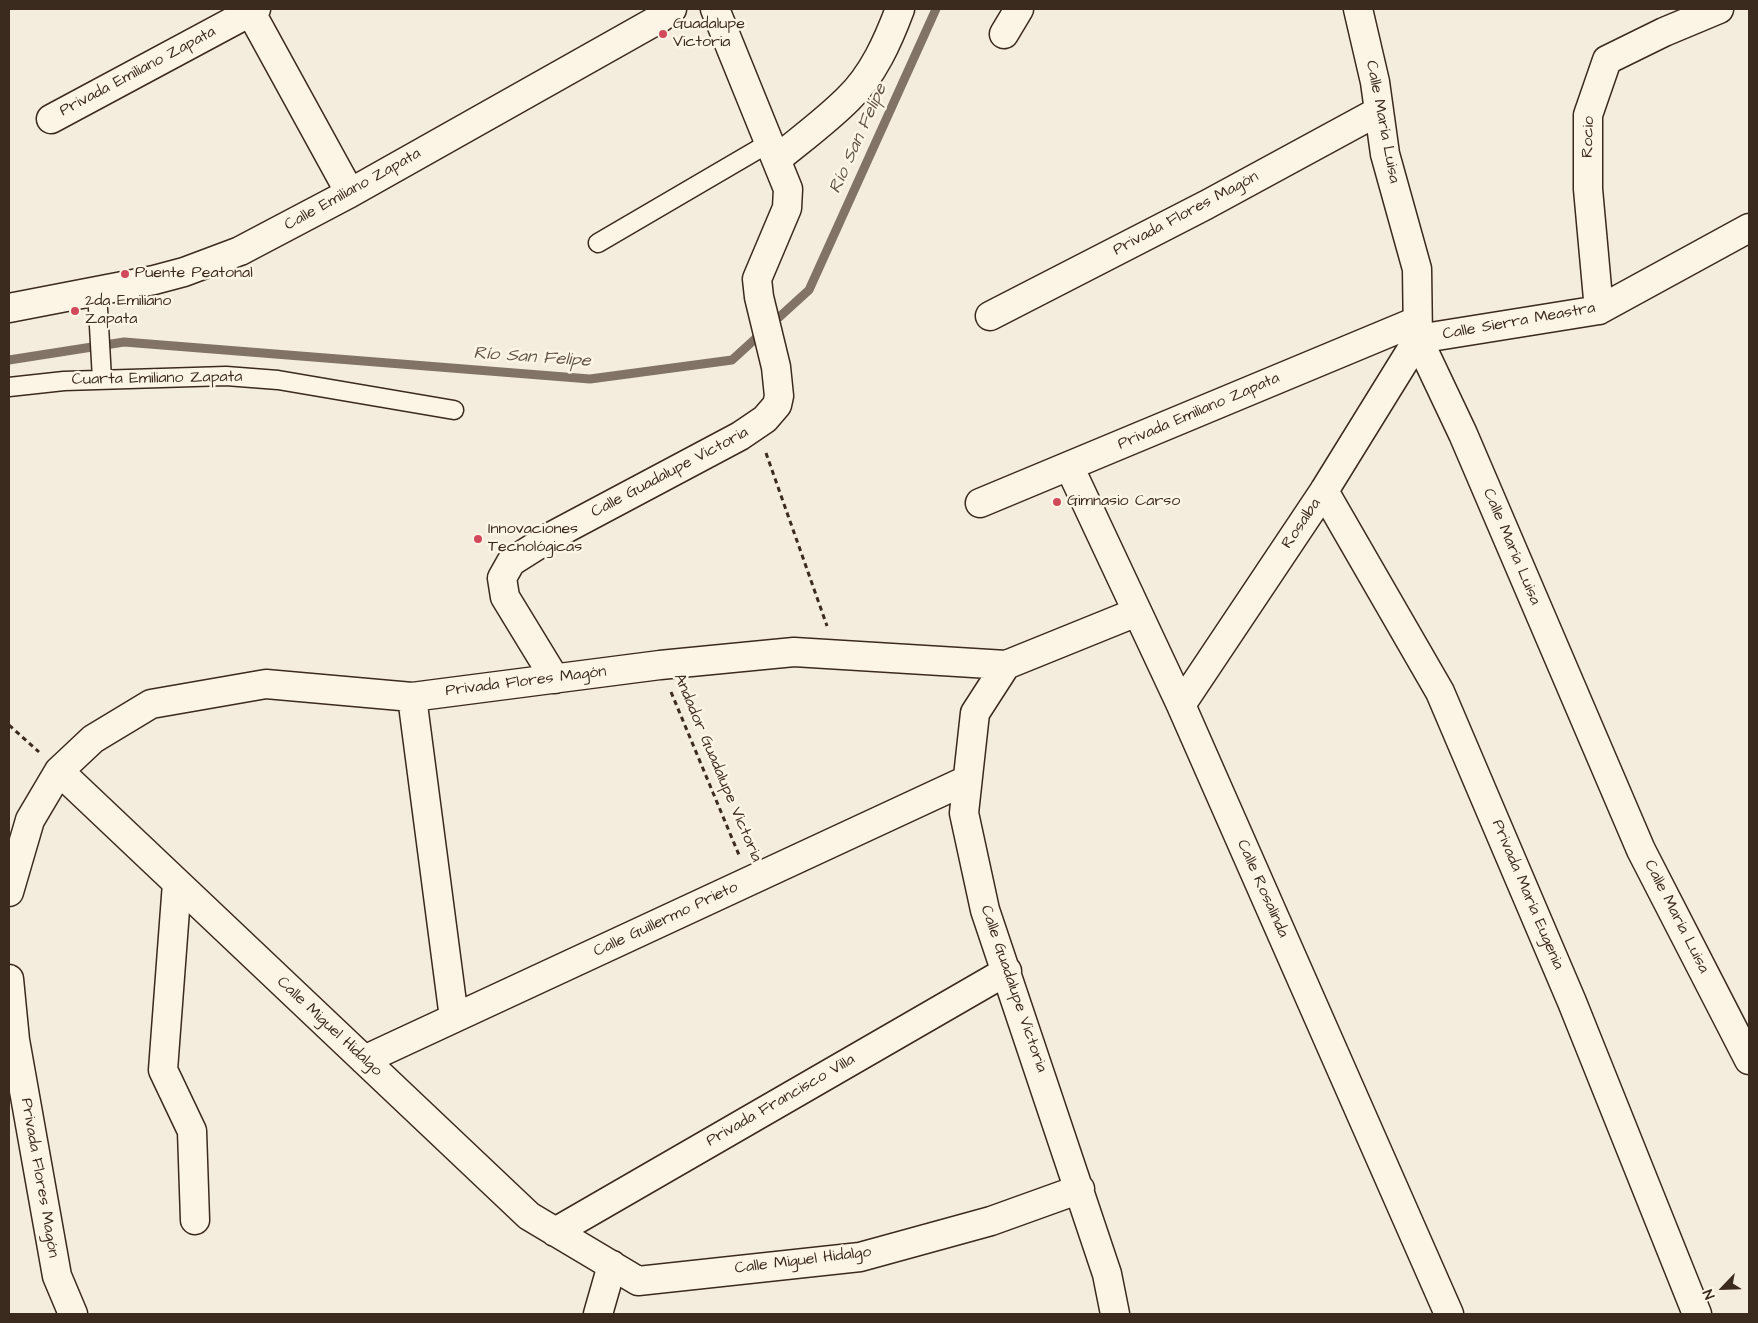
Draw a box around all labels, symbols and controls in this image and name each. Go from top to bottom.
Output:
place label: Guadalupe Victoria [673,15,745,53]
street label: Privada Emiliano Zapata [57,23,219,121]
marker: Guadalupe Victoria [657,28,669,40]
street label: Calle María Luisa [1361,59,1403,185]
water label: Río San Felipe [825,81,893,197]
street label: Rocio [1579,116,1599,158]
street label: Calle Emiliano Zapata [282,145,424,235]
street label: Privada Flores Magón [1110,168,1262,260]
place label: Puente Peatonal [135,264,253,284]
marker: Puente Peatonal [119,268,131,280]
place label: 2da Emiliano Zapata [85,292,171,330]
street label: Calle Sierra Meastra [1441,299,1597,345]
marker: 2da Emiliano Zapata [69,305,81,317]
water label: Río San Felipe [473,343,591,373]
street label: Cuarta Emiliano Zapata [72,368,242,390]
street label: Privada Emiliano Zapata [1115,369,1283,455]
street label: Calle Guadalupe Victoria [588,423,752,523]
street label: Calle María Luisa [1478,486,1544,608]
place label: Gimnasio Carso [1067,492,1180,512]
street label: Rosalba [1278,495,1326,553]
marker: Gimnasio Carso [1051,496,1063,508]
place label: Innovaciones Tecnológicas [488,520,582,558]
marker: Innovaciones Tecnológicas [472,533,484,545]
street label: Privada Flores Magón [445,663,607,701]
street label: Andador Guadalupe Victoria [669,671,765,865]
street label: Privada María Eugenia [1487,817,1567,973]
street label: Calle Rosalinda [1232,837,1292,941]
street label: Calle María Luisa [1639,857,1713,977]
street label: Calle Guillermo Prieto [591,878,741,962]
street label: Calle Guadalupe Victoria [975,903,1051,1075]
street label: Calle Miguel Hidalgo [272,973,386,1081]
street label: Privada Francisco Villa [703,1051,859,1151]
street label: Privada Flores Magón [15,1097,63,1259]
street label: Calle Miguel Hidalgo [734,1243,872,1279]
north arrow [1698,1263,1748,1313]
text: N [1698,1286,1720,1302]

